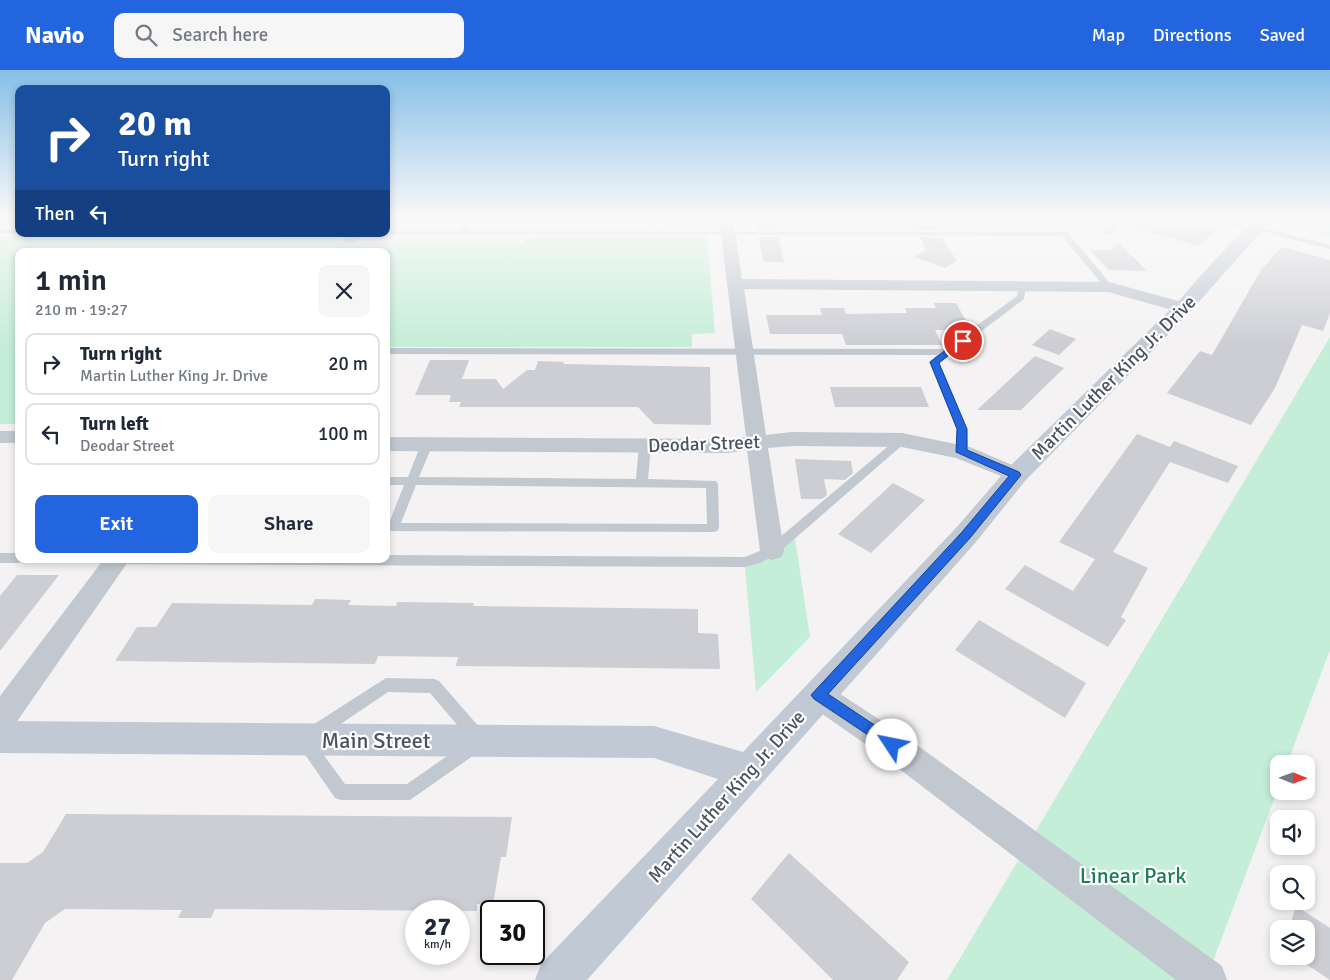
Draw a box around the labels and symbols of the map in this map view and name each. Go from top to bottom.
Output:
street label: Martin Luther King Jr. Drive [1026,290,1201,465]
pin [942,320,984,362]
street label: Deodar Street [648,430,761,458]
street label: Martin Luther King Jr. Drive [643,706,810,888]
position arrow [865,718,917,770]
street label: Main Street [321,727,431,754]
north arrow [1270,755,1315,800]
park label: Linear Park [1080,862,1186,889]
speed limit sign: 30 [480,900,545,965]

